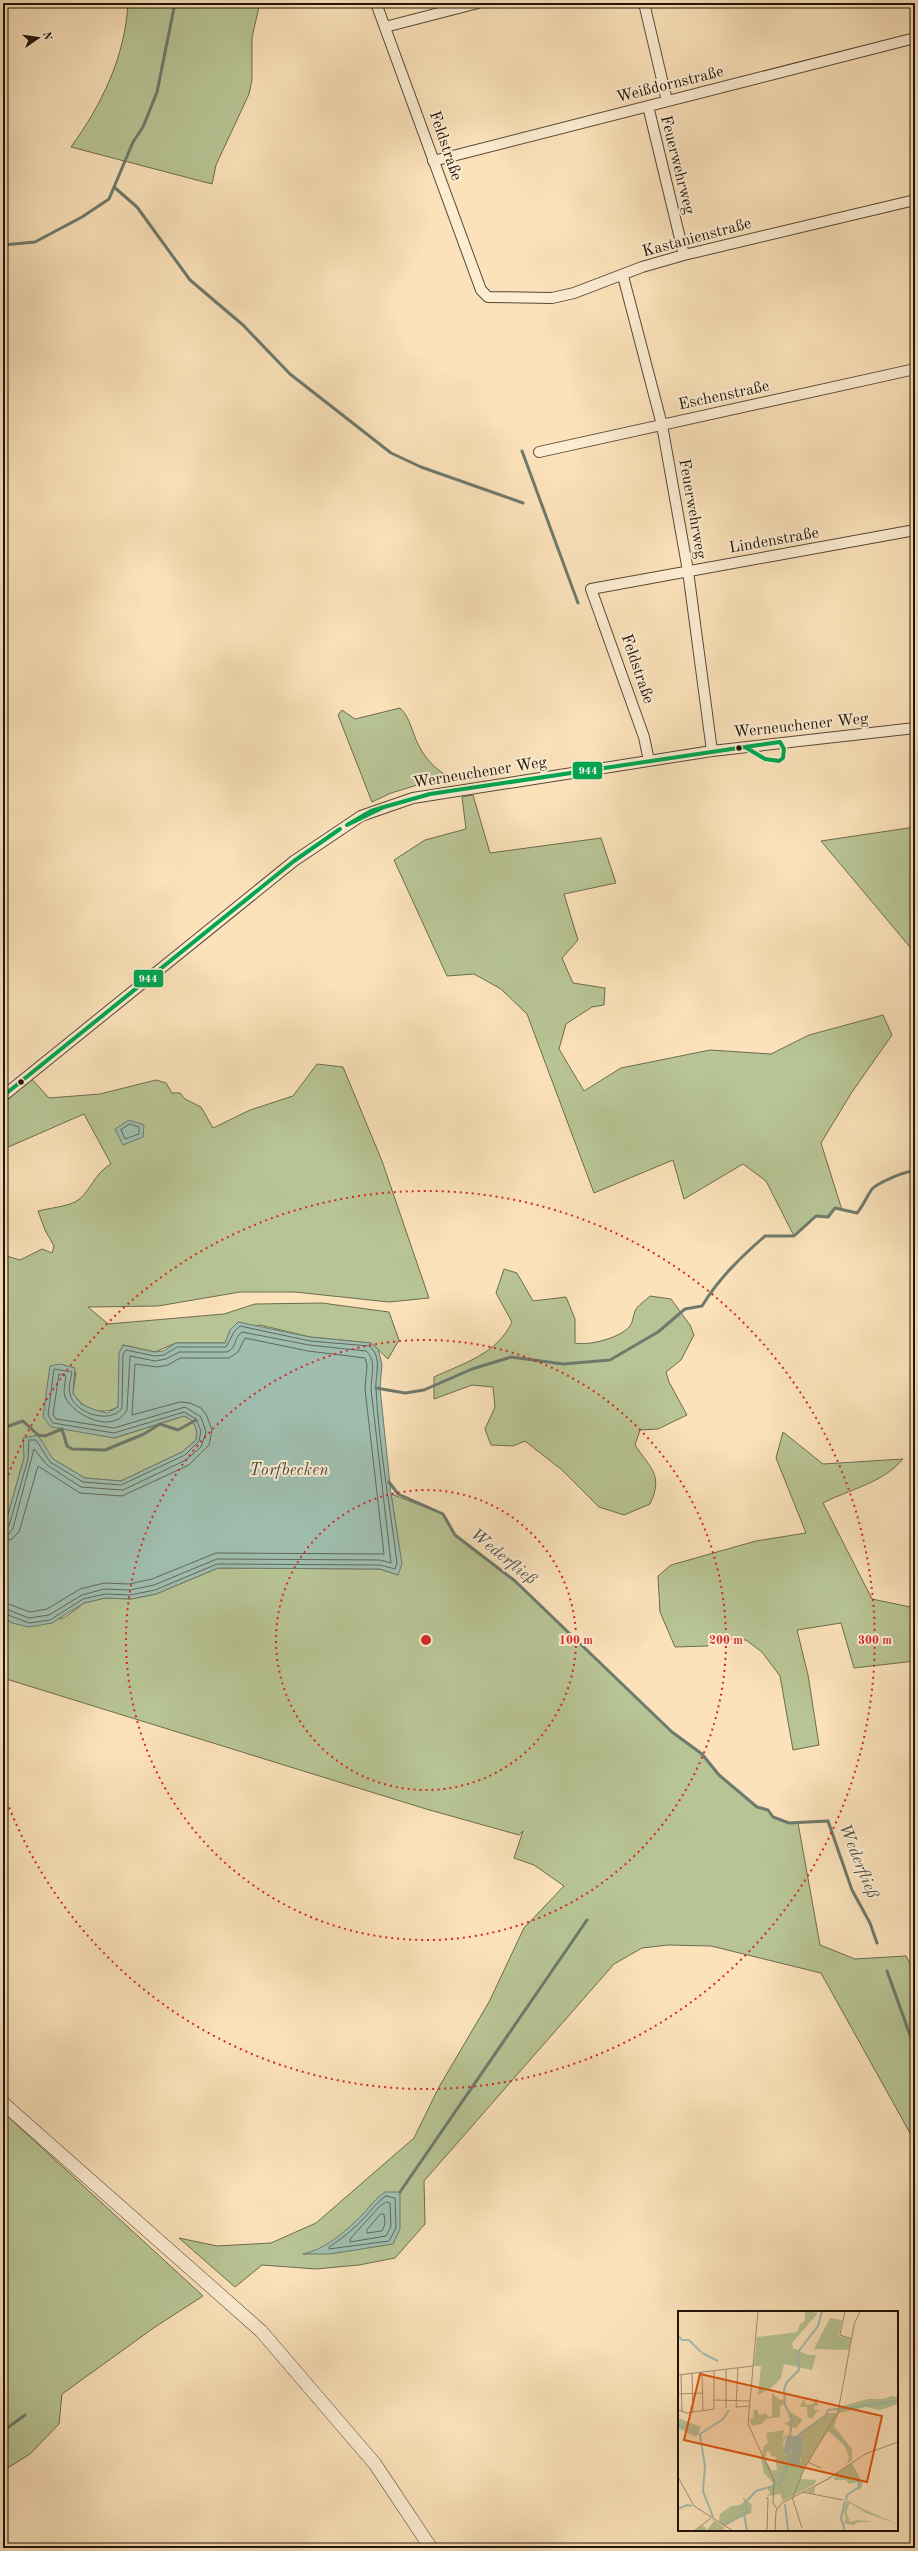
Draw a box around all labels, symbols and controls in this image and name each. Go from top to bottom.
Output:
north arrow [18,18,58,58]
text: N [40,31,53,42]
street label: Weißdornstraße [615,64,725,106]
street label: Feldstraße [426,109,464,183]
street label: Feuerwehrweg [657,114,697,216]
street label: Kastanienstraße [641,216,753,260]
street label: Eschenstraße [677,379,771,413]
street label: Feuerwehrweg [675,458,709,561]
street label: Lindenstraße [728,525,820,557]
street label: Feldstraße [618,632,656,706]
street label: Werneuchener Weg [733,711,870,741]
unlabelled marker [734,743,744,753]
street label: Werneuchener Weg [412,754,549,792]
line badge: 944 [572,761,603,780]
text: 944 [578,766,598,777]
line badge: 944 [133,969,164,988]
text: 944 [138,974,158,985]
unlabelled marker [16,1077,26,1087]
water label: Torfbecken [249,1462,329,1479]
water label: Wederfließ [467,1526,540,1589]
centre of rings [419,1633,433,1647]
text: 100 m [559,1635,593,1647]
text: 200 m [709,1635,743,1647]
text: 300 m [858,1635,892,1647]
water label: Wederfließ [835,1821,881,1901]
inset map [678,2311,898,2531]

